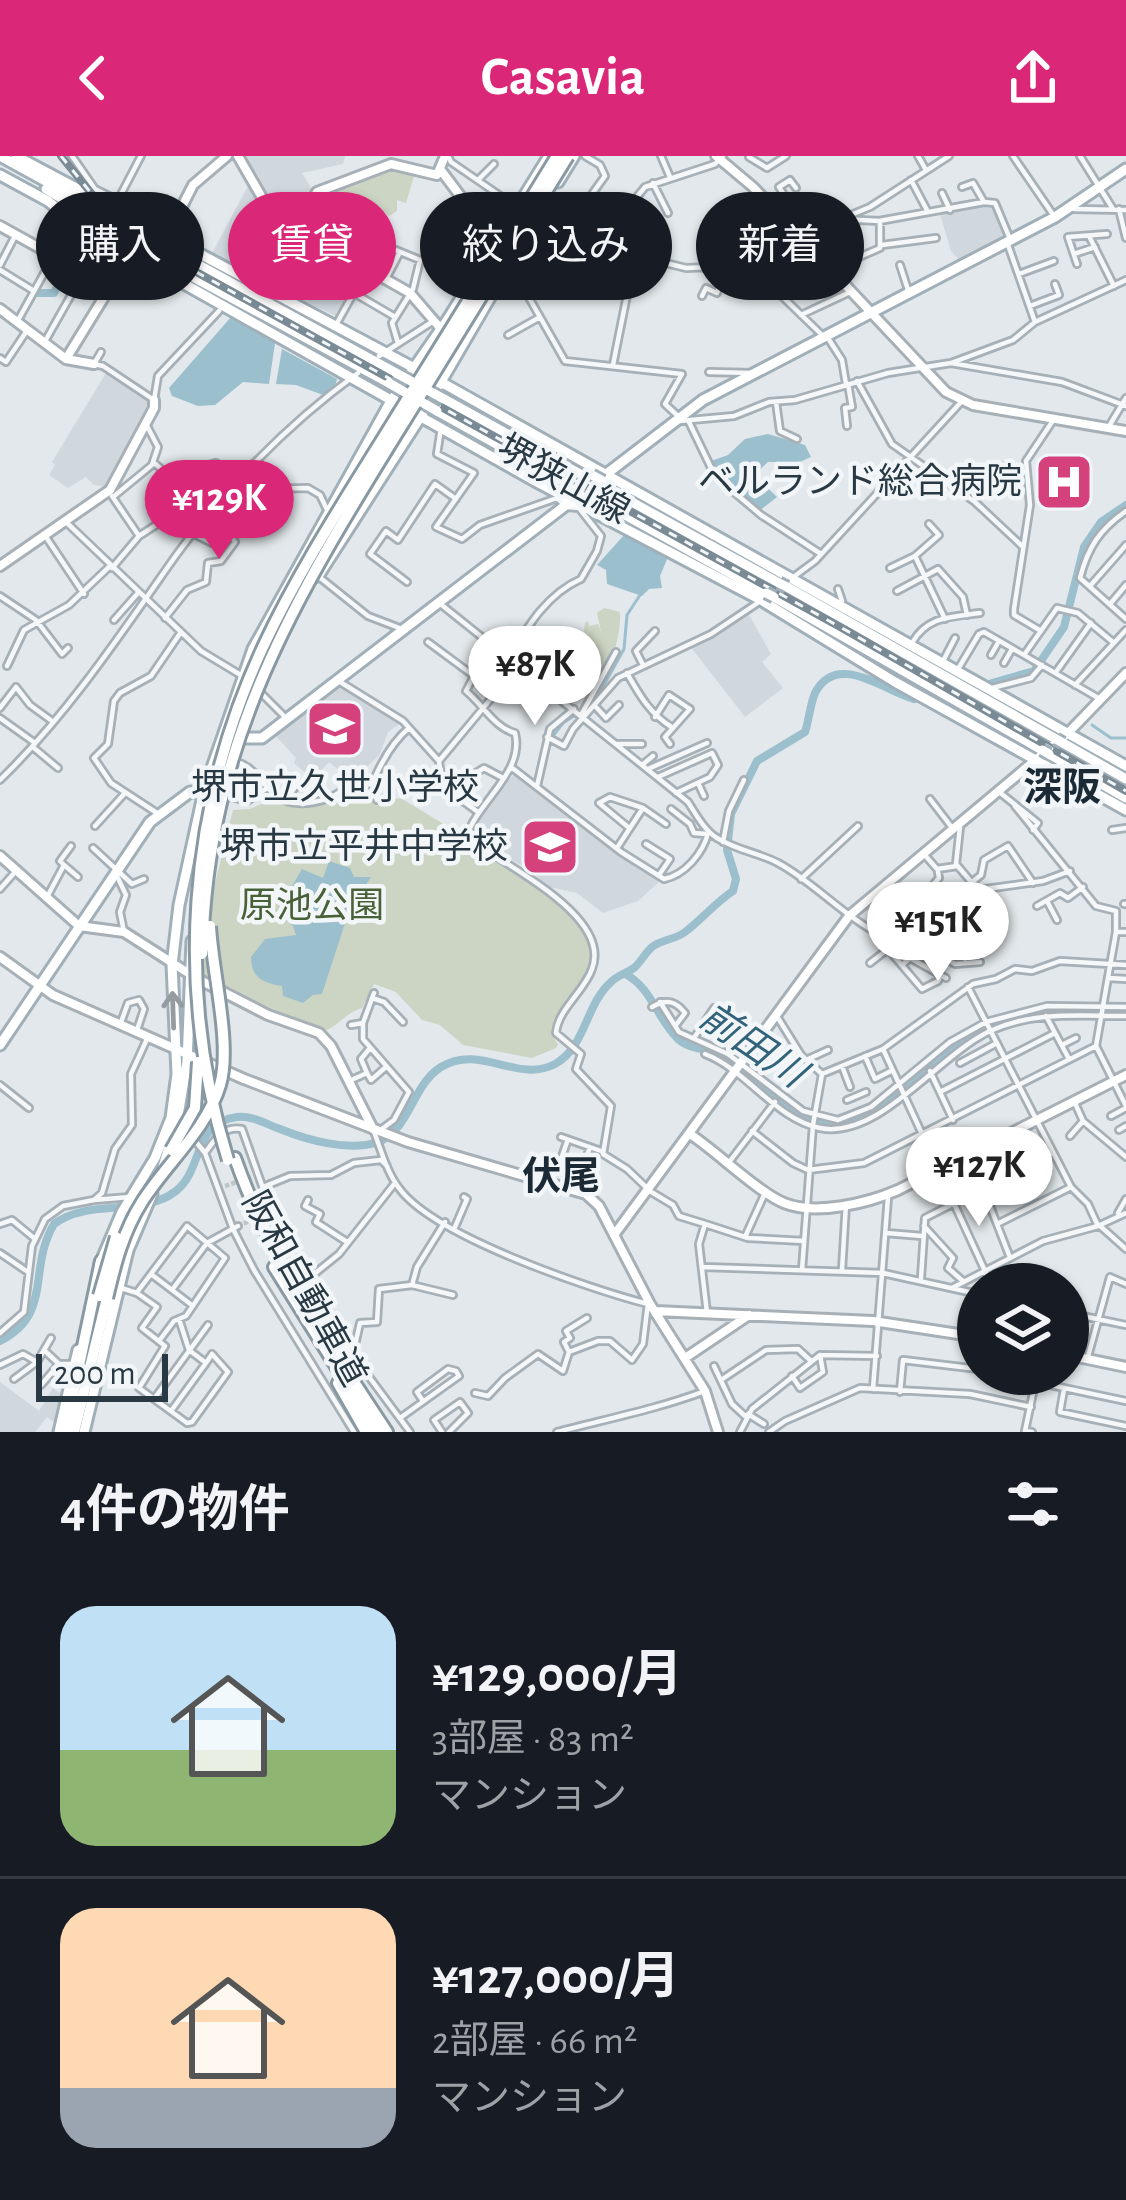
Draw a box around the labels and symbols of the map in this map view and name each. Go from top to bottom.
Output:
street label: 堺狭山線 [491,428,636,531]
hospital icon: ベルランド総合病院 [1033,451,1095,513]
pin: ¥129K [135,460,303,562]
place label: ベルランド総合病院 [698,462,1022,500]
pin: ¥87K [464,626,606,728]
school or university icon: 堺市立久世小学校 [304,698,366,760]
district label: 深阪 [1023,767,1101,808]
place label: 堺市立久世小学校 [191,768,479,806]
school or university icon: 堺市立平井中学校 [519,816,581,878]
place label: 堺市立平井中学校 [220,827,508,865]
pin: ¥151K [854,882,1022,984]
park label: 原池公園 [240,886,384,924]
one-way arrow [161,991,184,1030]
water label: 前田川 [693,995,816,1097]
pin: ¥127K [895,1127,1063,1229]
district label: 伏尾 [522,1156,600,1197]
street label: 阪和自動車道 [236,1185,374,1392]
scale bar [36,1348,168,1401]

